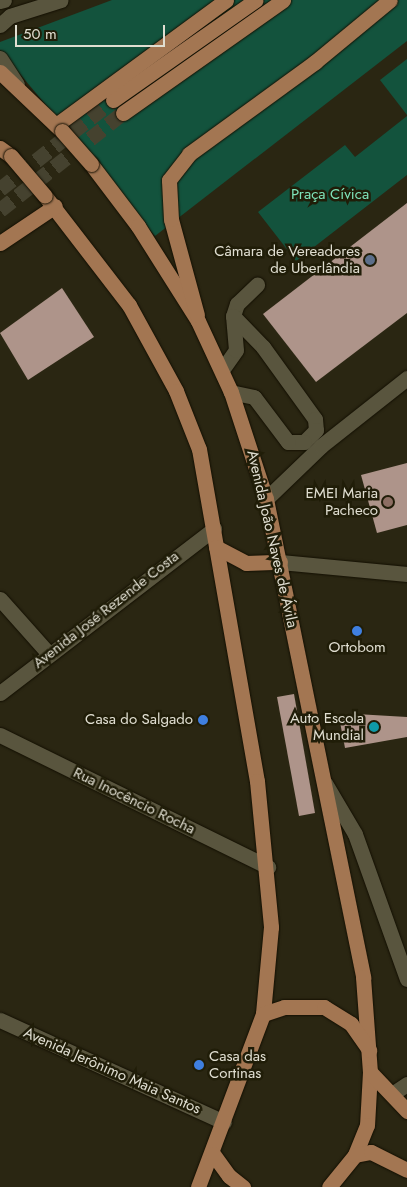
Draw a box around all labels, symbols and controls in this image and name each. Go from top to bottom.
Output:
scale bar [18,15,168,47]
text: 50 m [23,23,57,45]
park label: Praça Cívica [291,186,369,204]
place label: Câmara de Vereadores de Uberlândia [214,242,360,277]
marker: Câmara de Vereadores de Uberlândia [364,254,376,266]
street label: Avenida João Naves de Ávila [243,449,301,629]
place label: EMEI Maria Pacheco [306,484,378,519]
marker: EMEI Maria Pacheco [382,496,394,508]
street label: Avenida José Rezende Costa [30,548,182,672]
marker: Ortobom [351,625,363,637]
place label: Ortobom [328,639,386,657]
place label: Auto Escola Mundial [290,709,364,744]
place label: Casa do Salgado [85,711,193,729]
marker: Casa do Salgado [197,714,209,726]
marker: Auto Escola Mundial [368,721,380,733]
street label: Rua Inocêncio Rocha [70,764,198,838]
street label: Avenida Jerônimo Maia Santos [21,1024,203,1118]
place label: Casa das Cortinas [209,1047,266,1082]
marker: Casa das Cortinas [193,1059,205,1071]

